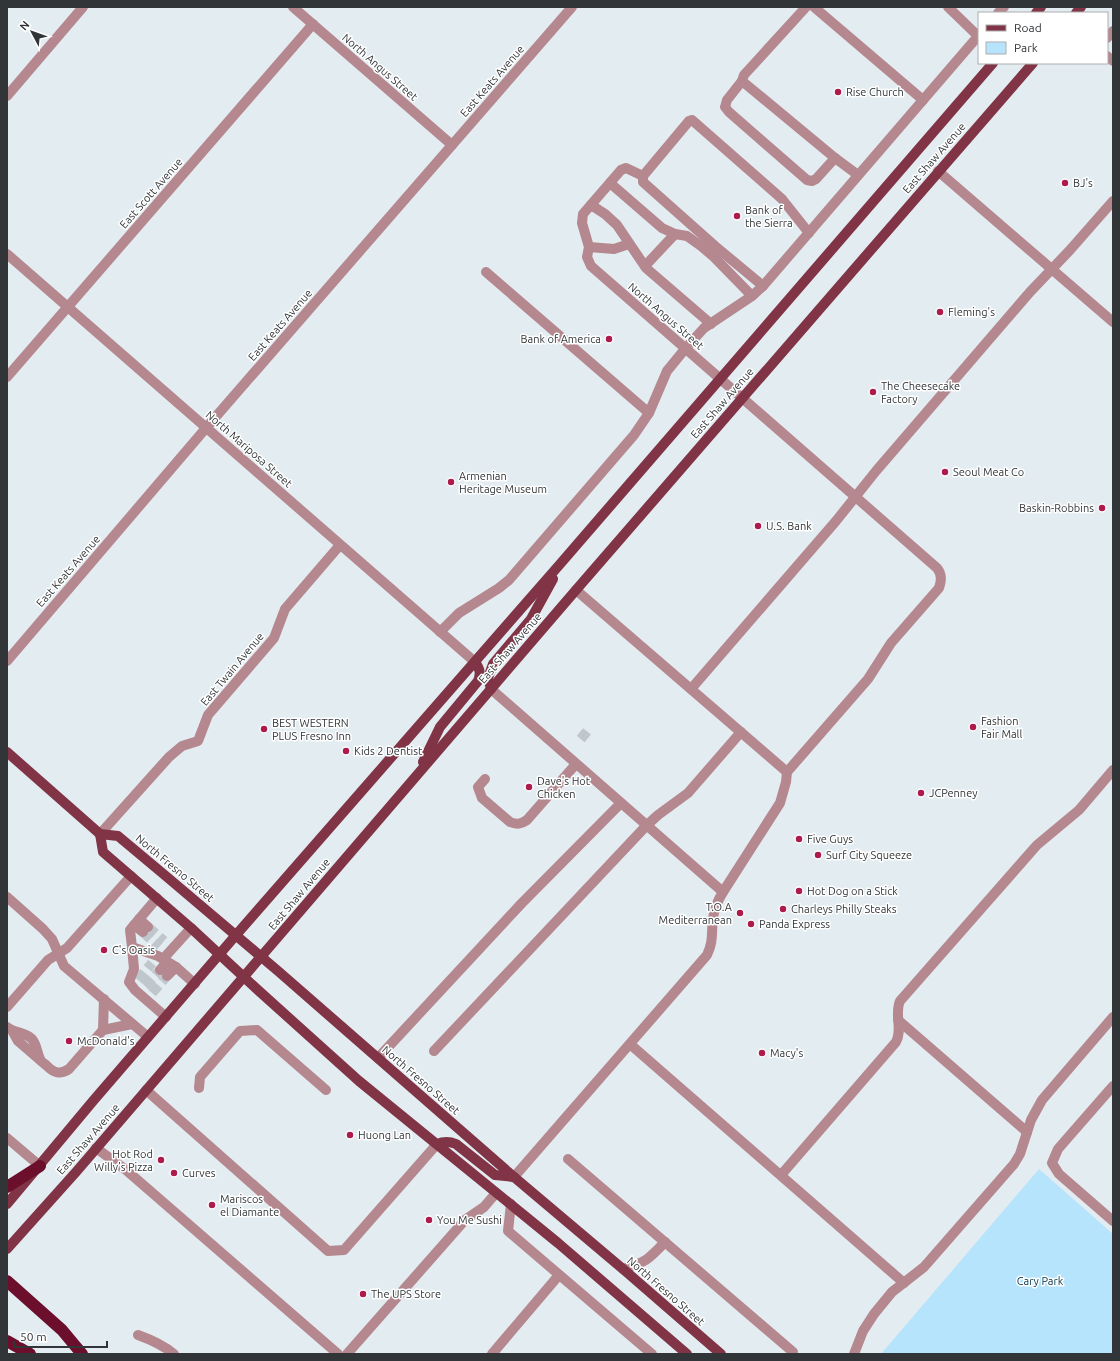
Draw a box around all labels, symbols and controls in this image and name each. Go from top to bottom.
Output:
north arrow [12,12,52,52]
legend [978,12,1108,64]
text: N [17,18,32,32]
text: Road [1014,21,1042,34]
street label: North Angus Street [340,31,421,103]
text: Park [1014,41,1038,54]
street label: East Keats Avenue [458,43,526,119]
place label: Rise Church [846,86,904,98]
marker: Rise Church [833,87,843,97]
street label: East Shaw Avenue [900,120,968,196]
street label: East Scott Avenue [117,156,185,230]
place label: BJ's [1073,177,1093,189]
marker: BJ's [1060,178,1070,188]
place label: Bank of the Sierra [745,204,793,229]
marker: Bank of the Sierra [732,211,742,221]
street label: North Angus Street [626,280,707,352]
street label: East Keats Avenue [246,287,314,363]
place label: Fleming's [948,306,995,318]
marker: Fleming's [935,307,945,317]
place label: Bank of America [521,333,601,345]
marker: Bank of America [604,334,614,344]
street label: East Shaw Avenue [688,365,756,441]
place label: The Cheesecake Factory [881,380,960,405]
marker: The Cheesecake Factory [868,387,878,397]
street label: North Mariposa Street [203,408,295,490]
place label: Seoul Meat Co [953,466,1024,478]
marker: Seoul Meat Co [940,467,950,477]
place label: Armenian Heritage Museum [459,470,547,495]
marker: Armenian Heritage Museum [446,477,456,487]
place label: Baskin-Robbins [1019,502,1094,514]
marker: Baskin-Robbins [1097,503,1107,513]
place label: U.S. Bank [766,520,812,532]
marker: U.S. Bank [753,521,763,531]
street label: East Keats Avenue [34,533,102,609]
street label: East Shaw Avenue [476,610,544,686]
street label: East Twain Avenue [198,630,266,708]
place label: Fashion Fair Mall [981,715,1022,740]
place label: BEST WESTERN PLUS Fresno Inn [272,717,351,742]
marker: Fashion Fair Mall [968,722,978,732]
marker: BEST WESTERN PLUS Fresno Inn [259,724,269,734]
place label: Kids 2 Dentist [354,745,423,757]
marker: Kids 2 Dentist [341,746,351,756]
place label: Dave's Hot Chicken [537,775,591,800]
marker: Dave's Hot Chicken [524,782,534,792]
place label: JCPenney [929,787,978,799]
marker: JCPenney [916,788,926,798]
street label: North Fresno Street [134,832,217,905]
place label: Five Guys [807,833,853,845]
marker: Five Guys [794,834,804,844]
place label: Surf City Squeeze [826,849,912,861]
marker: Surf City Squeeze [813,850,823,860]
street label: East Shaw Avenue [266,856,332,932]
place label: Hot Dog on a Stick [807,885,898,897]
marker: Hot Dog on a Stick [794,886,804,896]
place label: T.O.A Mediterranean [659,901,733,926]
place label: Charleys Philly Steaks [791,903,897,915]
marker: Charleys Philly Steaks [778,904,788,914]
marker: T.O.A Mediterranean [735,908,745,918]
place label: Panda Express [759,918,830,930]
marker: Panda Express [746,919,756,929]
place label: C's Oasis [112,944,155,956]
marker: C's Oasis [99,945,109,955]
place label: McDonald's [77,1035,135,1047]
marker: McDonald's [64,1036,74,1046]
street label: North Fresno Street [380,1043,462,1117]
place label: Macy's [770,1047,803,1059]
marker: Macy's [757,1048,767,1058]
street label: East Shaw Avenue [54,1101,122,1177]
place label: Huong Lan [358,1129,411,1141]
marker: Huong Lan [345,1130,355,1140]
place label: Hot Rod Willy’s Pizza [94,1148,153,1173]
marker: Hot Rod Willy’s Pizza [156,1155,166,1165]
place label: Curves [182,1167,216,1179]
marker: Curves [169,1168,179,1178]
place label: Mariscos el Diamante [220,1193,279,1218]
marker: Mariscos el Diamante [207,1200,217,1210]
place label: You Me Sushi [437,1214,502,1226]
marker: You Me Sushi [424,1215,434,1225]
street label: North Fresno Street [625,1254,707,1328]
park label: Cary Park [1017,1275,1064,1287]
place label: The UPS Store [371,1288,441,1300]
marker: The UPS Store [358,1289,368,1299]
scale bar [14,1323,107,1349]
text: 50 m [20,1330,47,1343]

